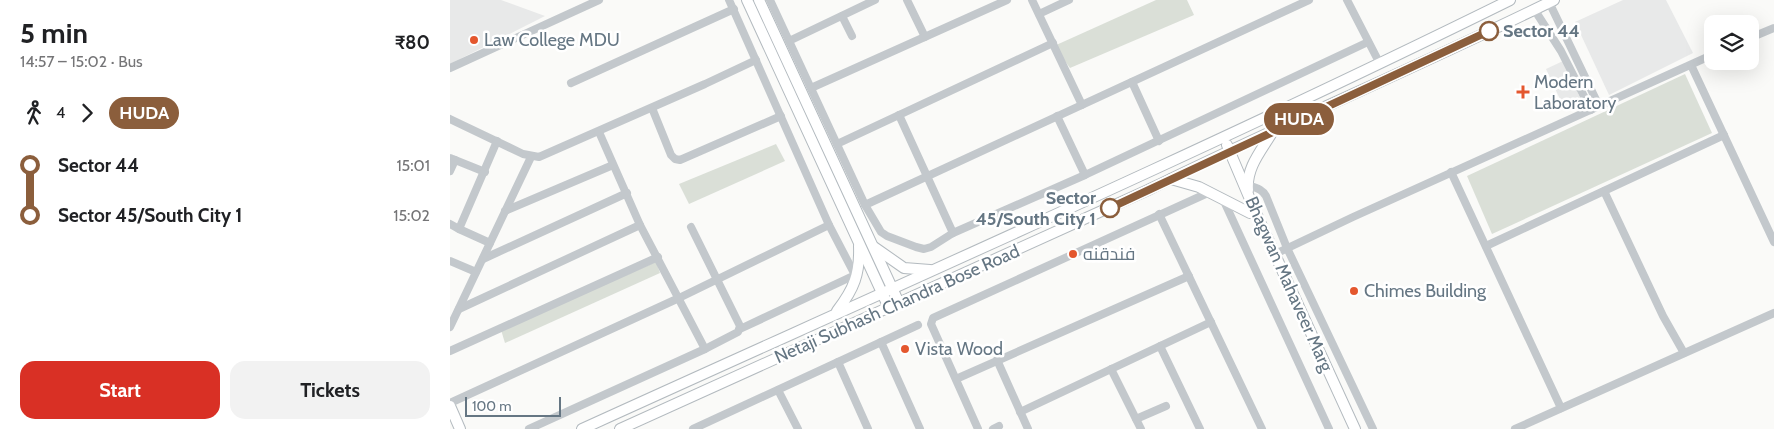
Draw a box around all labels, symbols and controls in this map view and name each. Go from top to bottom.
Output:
map controls [1704,15,1759,70]
button: layers [1704,15,1759,70]
text: 5 min [20,16,88,50]
place label: Sector 44 [1503,20,1580,42]
marker: Sector 44 [1479,21,1499,41]
place label: Law College MDU [484,29,620,51]
text: ₹80 [395,31,430,54]
marker: Law College MDU [468,34,480,46]
text: 14:57 – 15:02 · Bus [20,52,143,71]
place label: Modern Laboratory [1534,71,1616,114]
marker: Modern Laboratory [1516,85,1530,99]
icon: walk [20,99,48,127]
icon: forward [73,99,101,127]
text: HUDA [119,102,169,124]
text: 4 [56,103,65,122]
line badge: HUDA [1264,103,1334,135]
text: HUDA [1274,108,1324,130]
text: Sector 44 [58,154,139,177]
text: 15:01 [396,156,430,175]
place label: Sector 45/South City 1 [976,187,1096,230]
street label: Bhagwan Mahaveer Marg [1240,193,1338,376]
marker: Sector 45/South City 1 [1100,198,1120,218]
text: Sector 45/South City 1 [58,204,242,227]
text: 15:02 [393,206,430,225]
street label: Netaji Subhash Chandra Bose Road [771,240,1023,368]
place label: فندقنه [1083,243,1135,265]
marker: فندقنه [1067,248,1079,260]
place label: Chimes Building [1364,280,1487,302]
marker: Chimes Building [1348,285,1360,297]
place label: Vista Wood [915,338,1003,360]
marker: Vista Wood [899,343,911,355]
button: Start [20,361,220,419]
button: Tickets [230,361,430,419]
scale bar [465,394,561,417]
text: 100 m [472,397,512,415]

